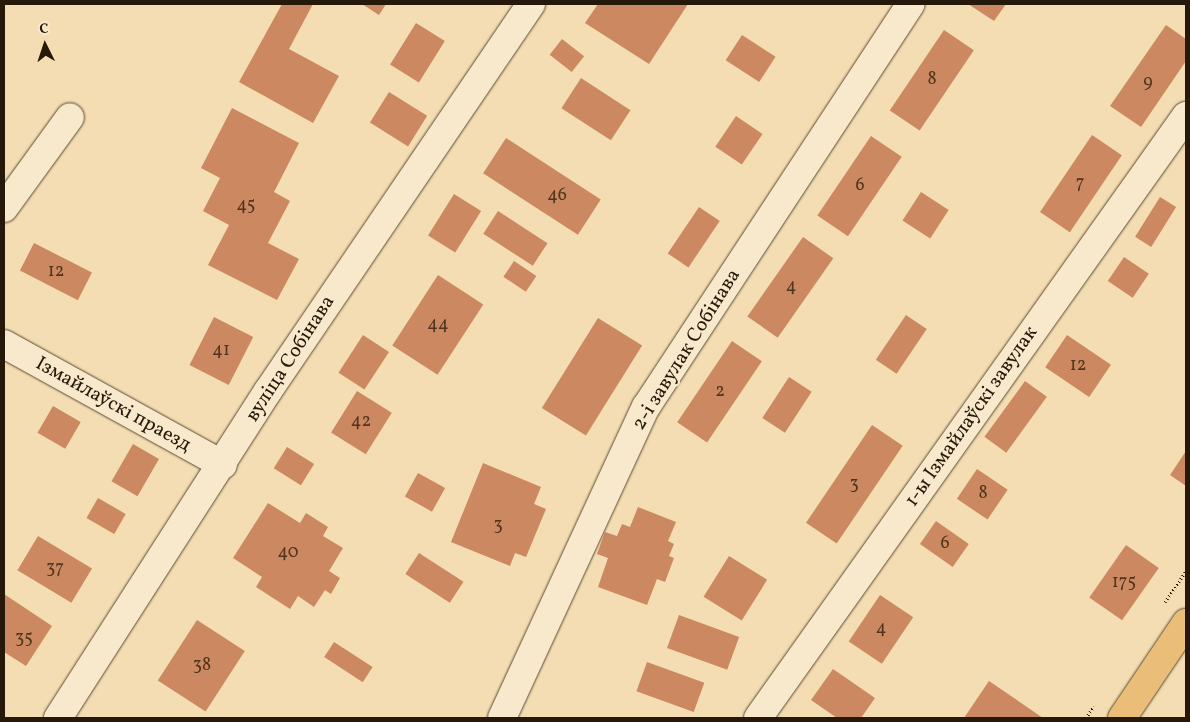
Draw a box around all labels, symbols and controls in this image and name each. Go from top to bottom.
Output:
north arrow [20,20,70,70]
text: С [39,20,49,39]
house number: 8 [927,69,937,91]
house number: 9 [1143,72,1153,94]
house number: 7 [1076,173,1084,195]
house number: 6 [855,175,865,197]
house number: 46 [547,185,567,207]
house number: 45 [237,195,255,217]
house number: 12 [48,261,64,283]
street label: 2-і завулак Собінава [628,265,746,435]
house number: 4 [786,276,796,298]
street label: вуліца Собінава [241,291,341,427]
house number: 44 [427,314,449,336]
street label: 1-ы Ізмайлаўскі завулак [900,322,1044,512]
house number: 41 [212,340,230,362]
street label: Ізмайлаўскі праезд [31,352,195,458]
house number: 12 [1070,355,1086,377]
house number: 2 [715,381,725,403]
house number: 42 [351,411,371,433]
house number: 3 [849,474,859,496]
house number: 8 [978,483,988,505]
house number: 3 [493,515,503,537]
house number: 6 [940,533,950,555]
house number: 40 [277,542,299,564]
house number: 37 [46,558,64,580]
house number: 175 [1112,572,1136,594]
house number: 4 [876,618,886,640]
house number: 35 [15,628,33,650]
house number: 38 [193,655,211,677]

